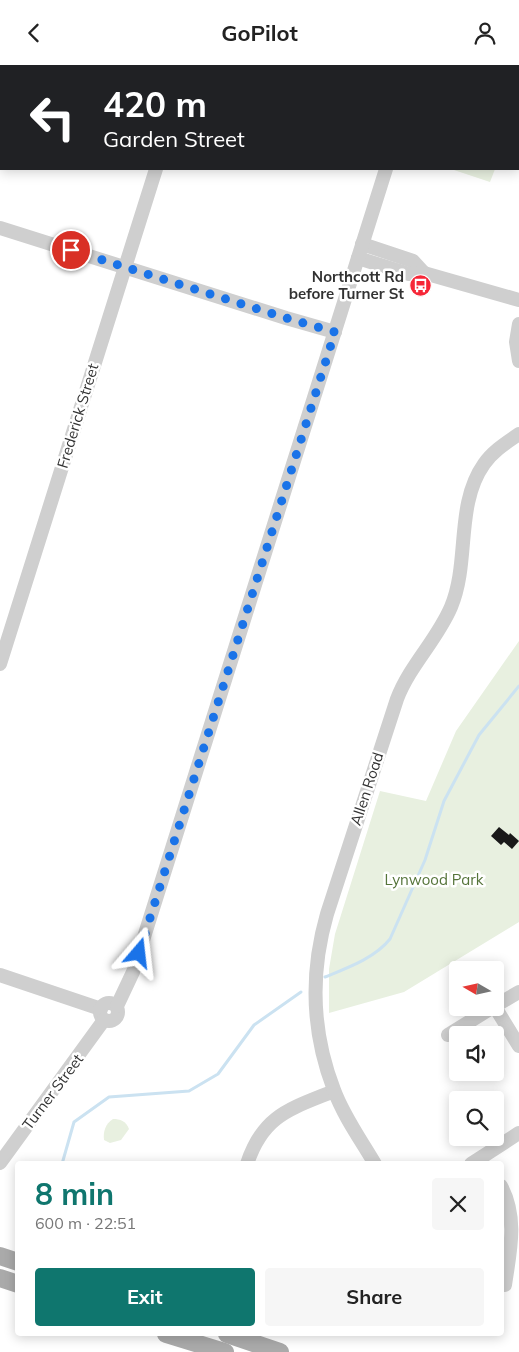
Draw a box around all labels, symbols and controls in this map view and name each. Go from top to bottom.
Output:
icon: back [20,19,48,47]
text: GoPilot [221,19,298,47]
icon: person [471,19,499,47]
text: 420 m [103,82,207,126]
icon: left [20,85,85,150]
text: Garden Street [103,125,245,153]
pin [50,229,92,271]
icon: arrive [57,236,85,264]
place label: Northcott Rd before Turner St [289,267,404,303]
bus stop icon: Northcott Rd before Turner St [408,274,432,298]
street label: Frederick Street [53,361,102,471]
street label: Allen Road [346,750,387,828]
park label: Lynwood Park [385,870,484,889]
position arrow [112,926,164,978]
north arrow [449,961,504,1016]
map controls [449,961,504,1146]
button: sound [449,1026,504,1081]
street label: Turner Street [18,1050,87,1133]
button: search [449,1091,504,1146]
text: 8 min [35,1175,114,1213]
button: close [432,1178,484,1230]
text: 600 m · 22:51 [35,1213,136,1233]
button: Exit [35,1268,255,1326]
button: Share [265,1268,484,1326]

